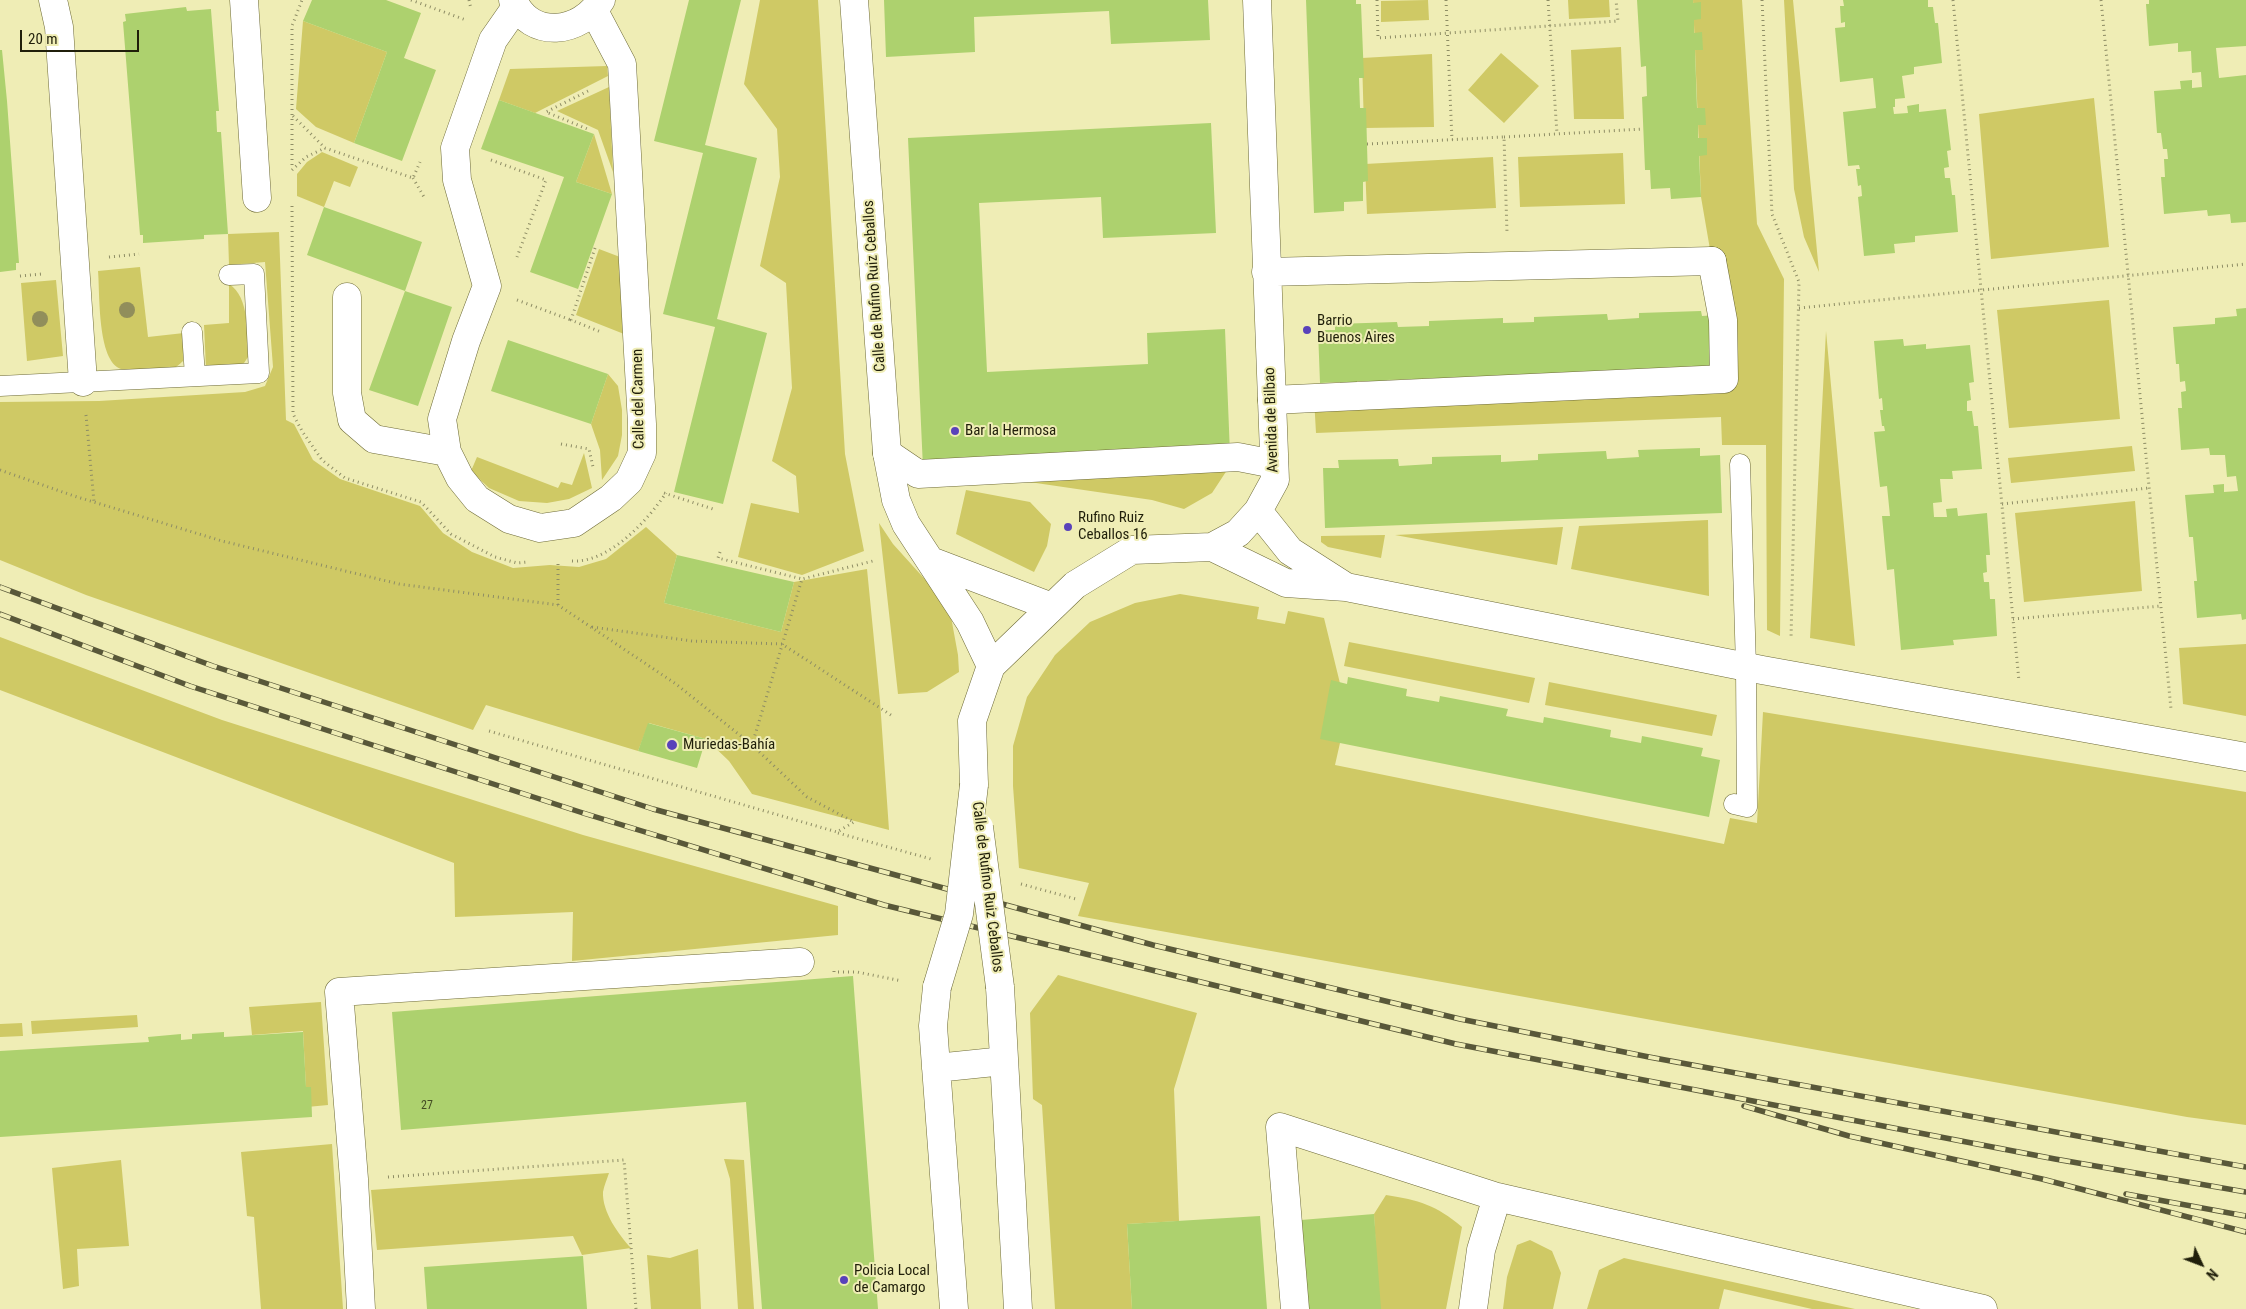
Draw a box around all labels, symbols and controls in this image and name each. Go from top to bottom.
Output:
scale bar [22,20,141,52]
text: 20 m [28,30,58,48]
street label: Calle de Rufino Ruiz Ceballos [860,200,890,372]
place label: Barrio Buenos Aires [1317,312,1395,347]
marker: Barrio Buenos Aires [1301,324,1313,336]
street label: Calle del Carmen [629,349,649,449]
street label: Avenida de Bilbao [1261,367,1283,473]
place label: Bar la Hermosa [965,422,1056,440]
marker: Bar la Hermosa [949,425,961,437]
place label: Rufino Ruiz Ceballos 16 [1078,509,1148,544]
marker: Rufino Ruiz Ceballos 16 [1062,521,1074,533]
place label: Muriedas-Bahía [683,736,775,754]
marker: Muriedas-Bahía [665,738,679,752]
street label: Calle de Rufino Ruiz Ceballos [968,801,1006,973]
house number: 27 [421,1099,433,1113]
north arrow [2176,1239,2226,1289]
place label: Policia Local de Camargo [854,1262,930,1297]
text: N [2203,1266,2221,1283]
marker: Policia Local de Camargo [838,1274,850,1286]

